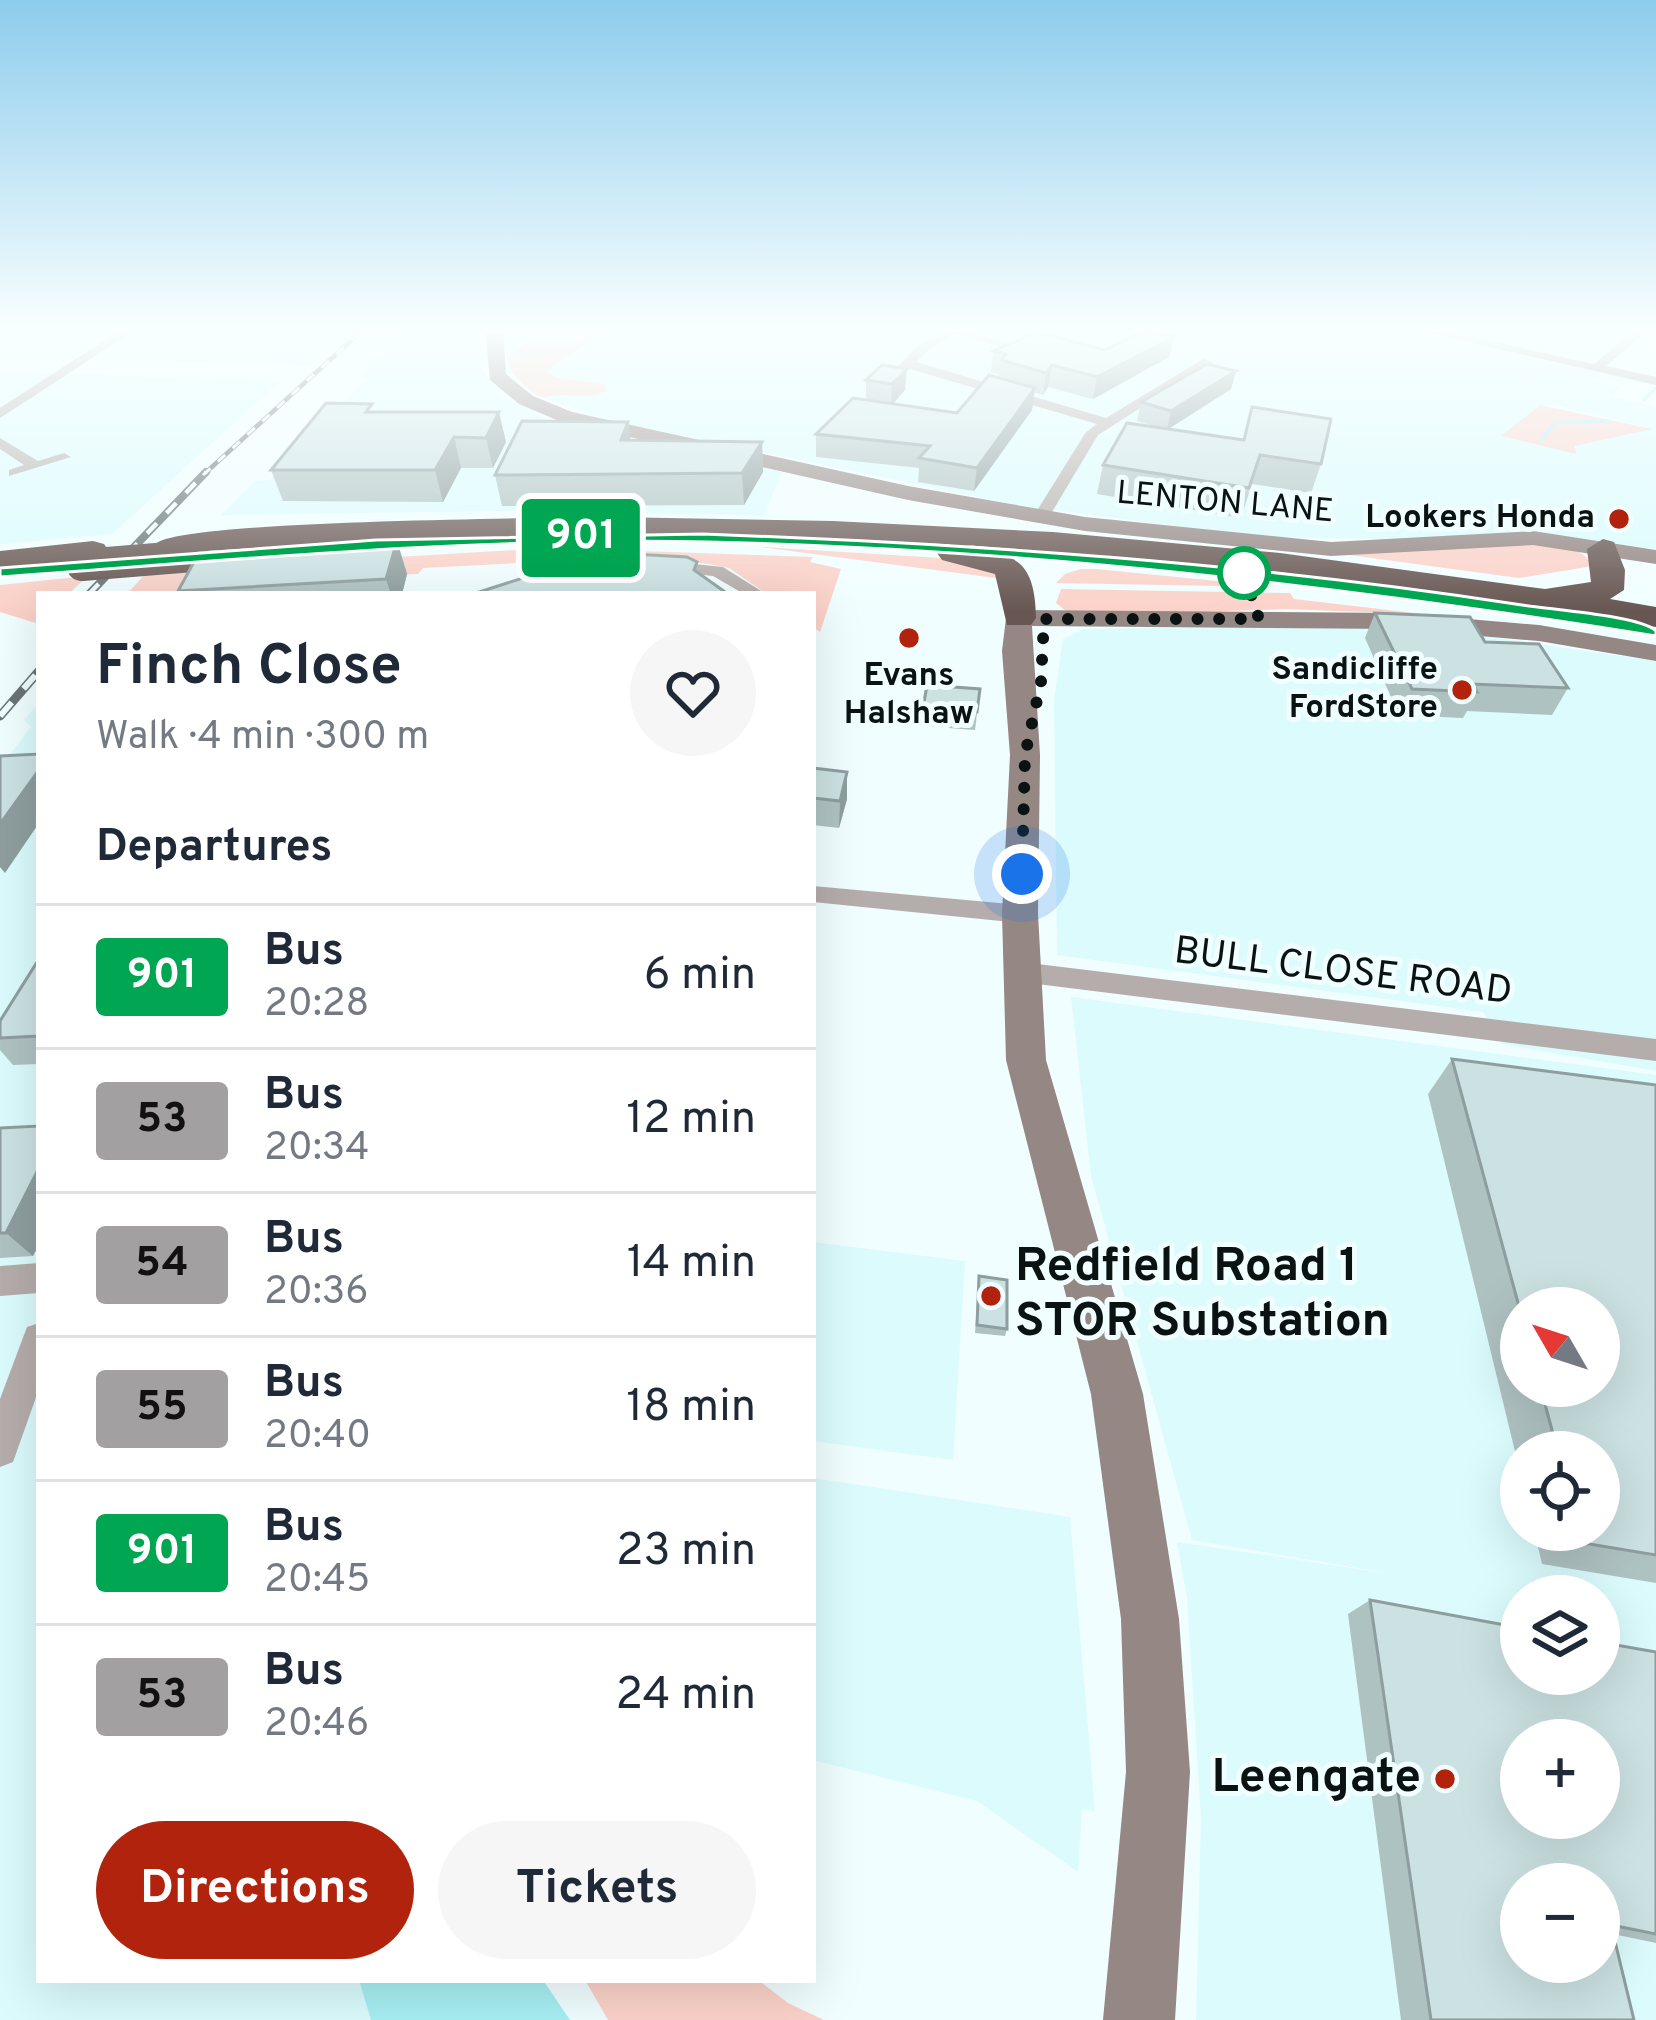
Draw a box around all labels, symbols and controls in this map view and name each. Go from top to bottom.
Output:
street label: LENTON LANE [1115,474,1335,534]
place label: Lookers Honda [1365,498,1595,540]
line badge: 901 [512,499,650,577]
marker: Lookers Honda [1606,506,1632,532]
text: 901 [546,511,616,564]
unlabelled marker [1219,548,1269,598]
marker: Evans Halshaw [896,625,922,651]
button: heart [630,630,756,756]
text: Finch Close [96,633,402,705]
place label: Sandicliffe FordStore [1272,650,1438,730]
place label: Evans Halshaw [844,656,974,736]
marker: Sandicliffe FordStore [1449,677,1475,703]
text: Walk · 4 min · 300 m [96,714,429,763]
text: Departures [96,820,332,877]
your location [992,844,1052,904]
text: Bus [264,924,344,981]
street label: BULL CLOSE ROAD [1171,928,1515,1018]
text: 6 min [644,948,756,1005]
text: 901 [127,950,197,1003]
text: 20:28 [264,981,369,1030]
text: Bus [264,1068,344,1125]
text: 12 min [626,1092,756,1149]
text: 53 [137,1094,187,1147]
text: 20:34 [264,1125,369,1174]
text: Bus [264,1212,344,1269]
text: 14 min [627,1236,756,1293]
text: 54 [135,1238,189,1291]
place label: Redfield Road 1 STOR Substation [1015,1238,1390,1353]
text: 20:36 [264,1269,368,1318]
marker: Redfield Road 1 STOR Substation [978,1283,1004,1309]
north arrow [1500,1287,1620,1407]
map controls [1500,1287,1620,1983]
text: Bus [264,1356,344,1413]
text: 18 min [626,1380,756,1437]
text: 55 [136,1382,188,1435]
text: 20:40 [264,1413,371,1462]
button: locate [1500,1431,1620,1551]
text: Bus [264,1500,344,1557]
text: 23 min [616,1524,756,1581]
text: 901 [127,1526,197,1579]
text: 20:45 [264,1557,370,1606]
button: layers [1500,1575,1620,1695]
text: Bus [264,1644,344,1701]
text: 24 min [616,1668,756,1725]
text: 53 [137,1670,187,1723]
text: 20:46 [264,1701,369,1750]
button: + [1500,1719,1620,1839]
place label: Leengate [1212,1749,1421,1809]
marker: Leengate [1432,1766,1458,1792]
button: Directions [96,1821,414,1959]
button: Tickets [438,1821,756,1959]
button: − [1500,1863,1620,1983]

